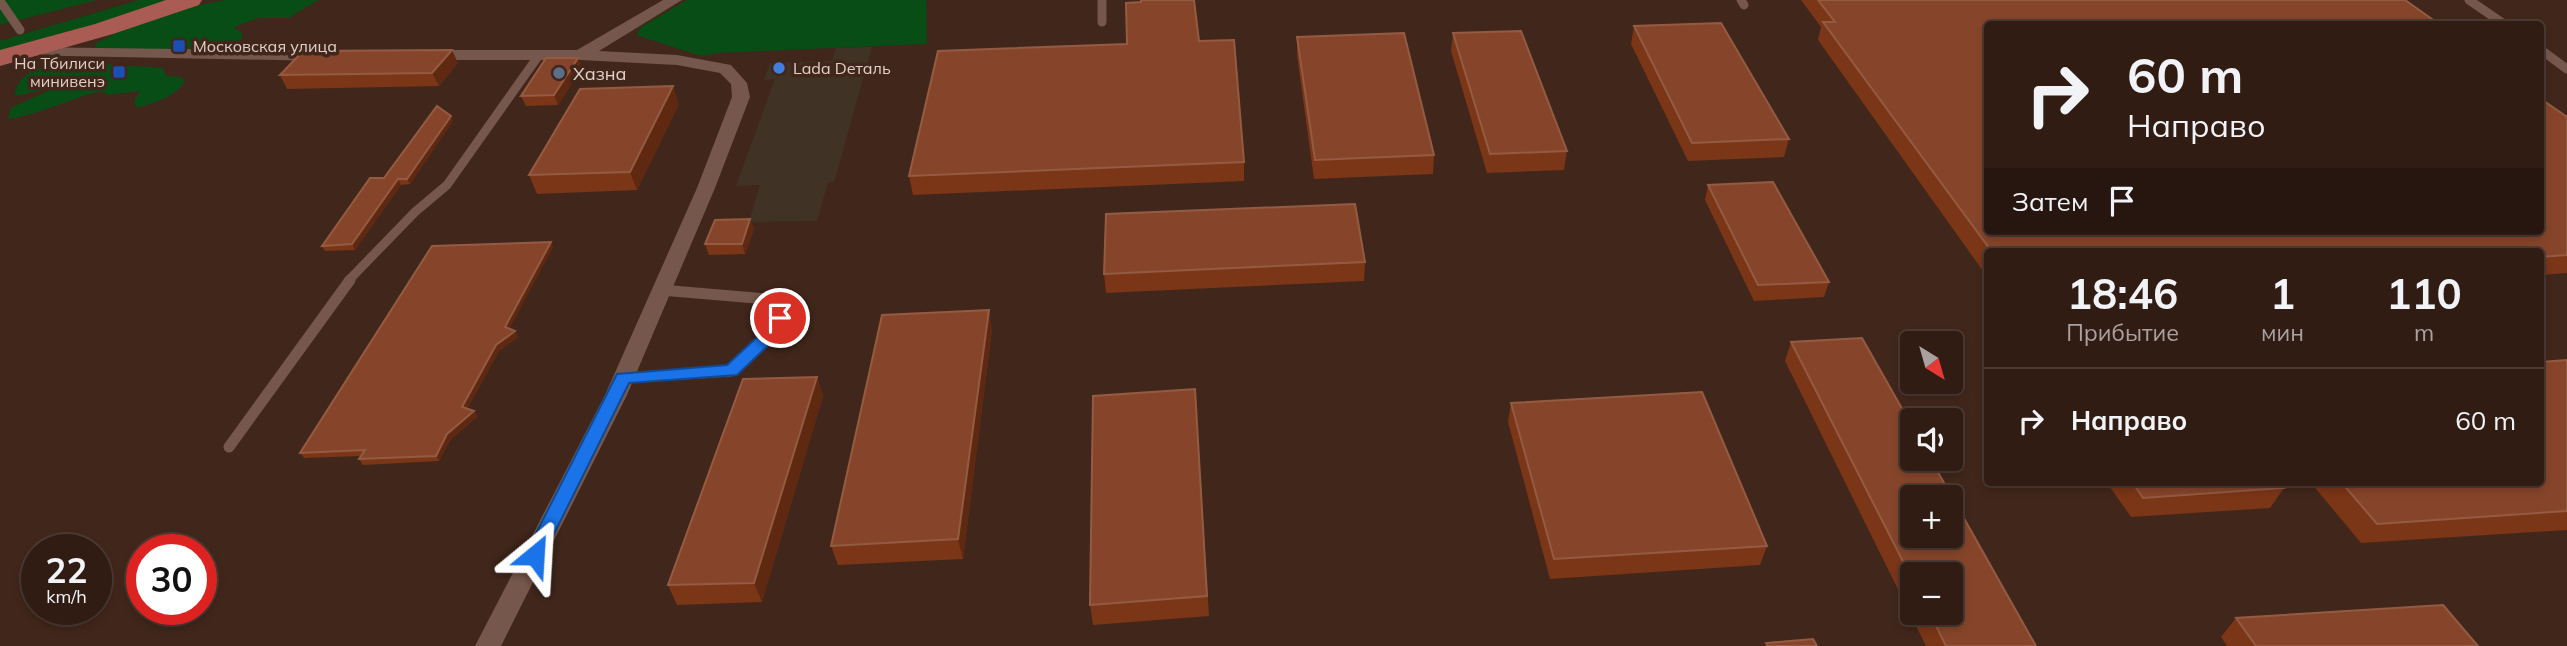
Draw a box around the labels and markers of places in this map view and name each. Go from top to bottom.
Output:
place label: Московская улица [193,36,337,56]
marker: Московская улица [171,38,187,54]
place label: На Тбилиси минивенэ [14,53,105,91]
place label: Lada Dеталь [793,58,891,78]
marker: Lada Dеталь [771,60,787,76]
place label: Хазна [573,62,627,85]
marker: На Тбилиси минивенэ [111,64,127,80]
marker: Хазна [551,65,567,81]
pin [750,288,810,348]

